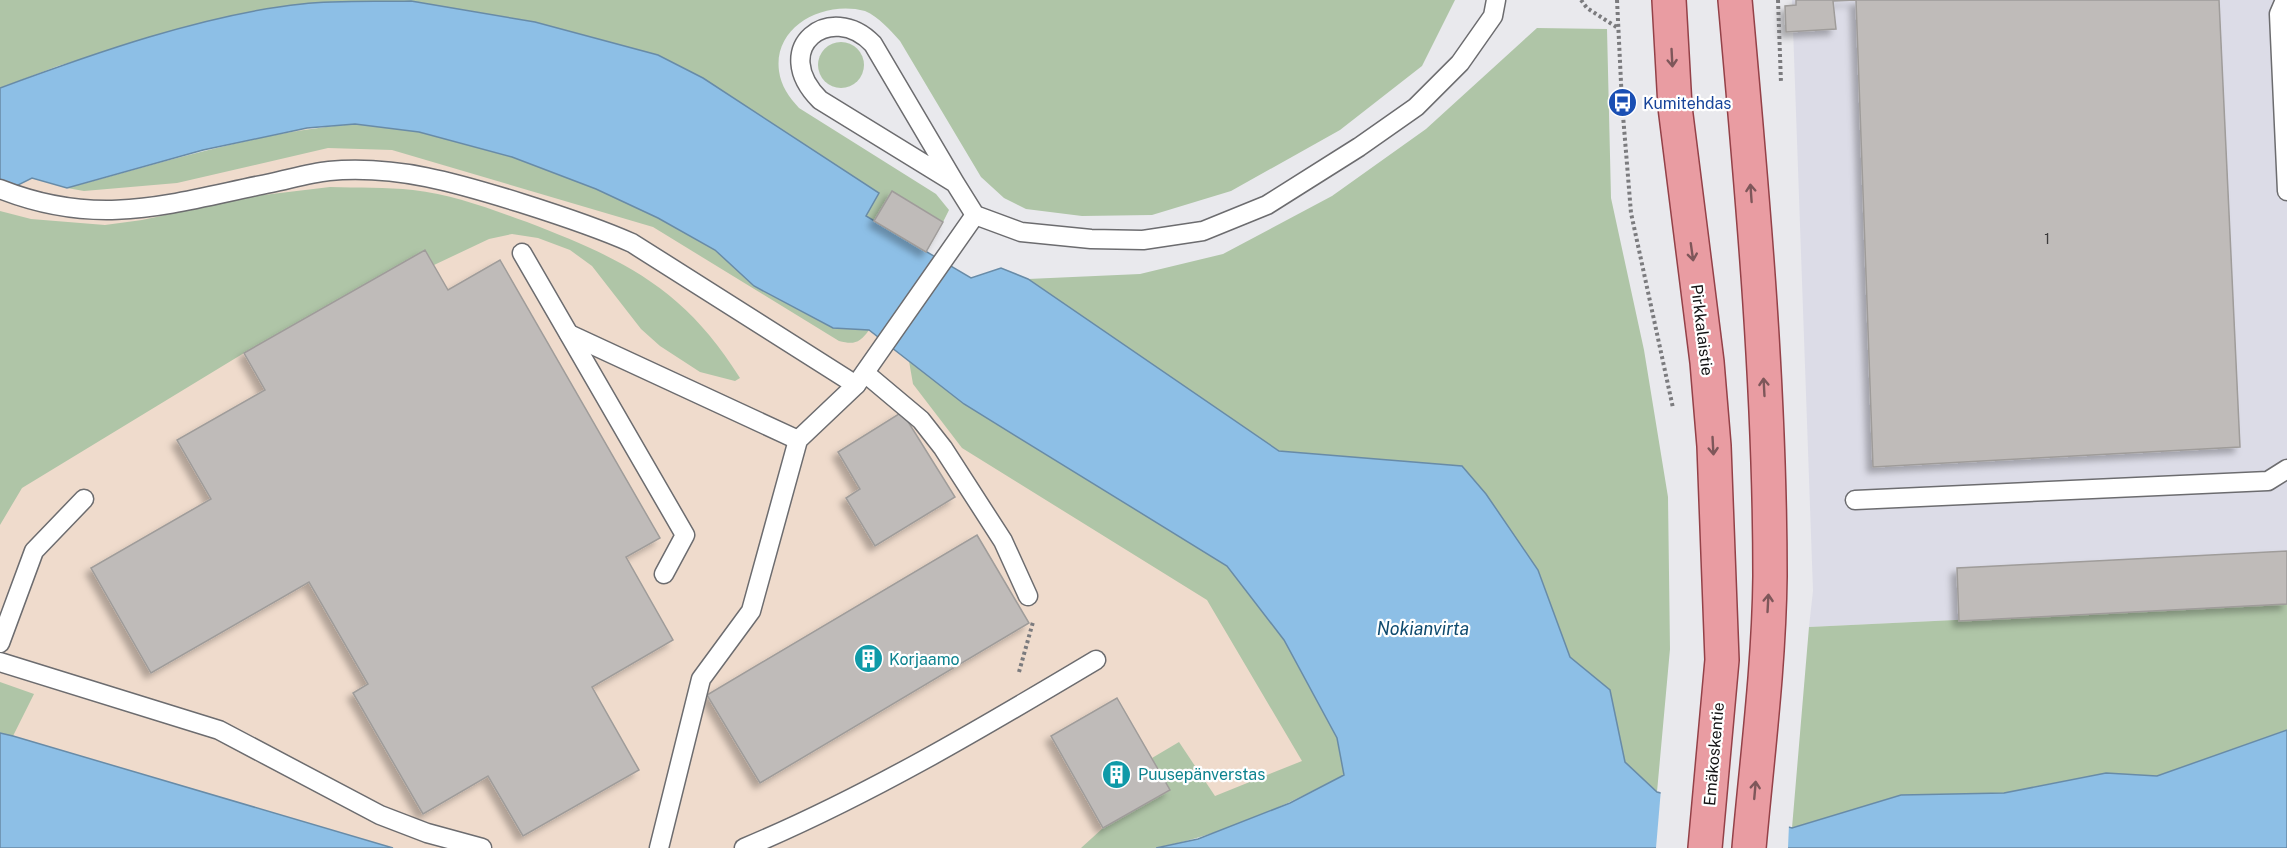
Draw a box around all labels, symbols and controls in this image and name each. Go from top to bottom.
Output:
one-way arrow [1667,48,1678,68]
bus stop icon: Kumitehdas [1606,87,1638,119]
place label: Kumitehdas [1643,94,1731,113]
one-way arrow [1745,183,1756,203]
house number: 1 [2044,231,2050,247]
one-way arrow [1686,242,1697,262]
street label: Pirkkalaistie [1687,283,1717,377]
one-way arrow [1759,378,1770,398]
one-way arrow [1708,436,1719,456]
one-way arrow [1763,594,1774,614]
water label: Nokianvirta [1377,618,1469,639]
building icon: Korjaamo [852,643,884,675]
place label: Korjaamo [889,650,960,669]
street label: Emäkoskentie [1700,701,1728,807]
building icon: Puusepänverstas [1101,758,1133,790]
place label: Puusepänverstas [1138,765,1265,784]
one-way arrow [1749,780,1760,800]

